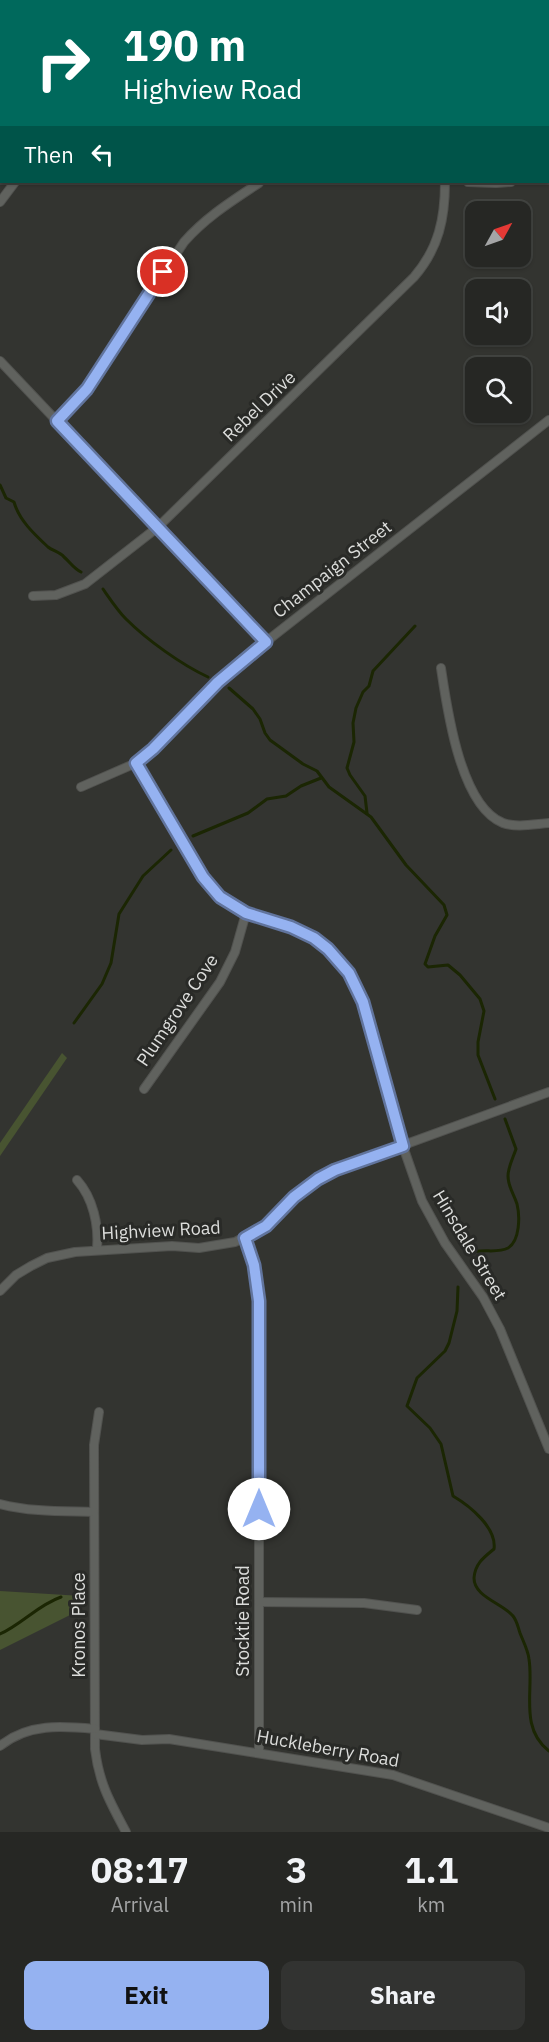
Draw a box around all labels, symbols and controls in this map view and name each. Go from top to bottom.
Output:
text: 190 m [123,18,246,73]
icon: right [24,24,102,102]
text: Highview Road [123,71,302,106]
icon: left [86,138,119,171]
text: Then [24,140,74,169]
north arrow [465,201,531,267]
map controls [465,201,531,423]
pin [137,246,188,297]
icon: arrive [146,255,179,288]
button: sound [465,279,531,345]
button: search [465,357,531,423]
street label: Rebel Drive [218,366,300,446]
street label: Champaign Street [268,515,396,623]
street label: Plumgrove Cove [131,949,223,1070]
street label: Hinsdale Street [428,1186,512,1304]
street label: Highview Road [101,1215,221,1245]
position arrow [227,1477,291,1541]
street label: Stocktie Road [231,1565,254,1677]
street label: Kronos Place [67,1572,90,1678]
street label: Huckleberry Road [255,1724,401,1772]
text: 08:17 [91,1846,189,1893]
text: 3 [286,1846,307,1893]
text: 1.1 [404,1846,458,1893]
text: Arrival [111,1891,169,1918]
text: min [280,1891,313,1918]
text: km [417,1891,445,1918]
button: Exit [24,1961,269,2030]
button: Share [281,1961,525,2030]

